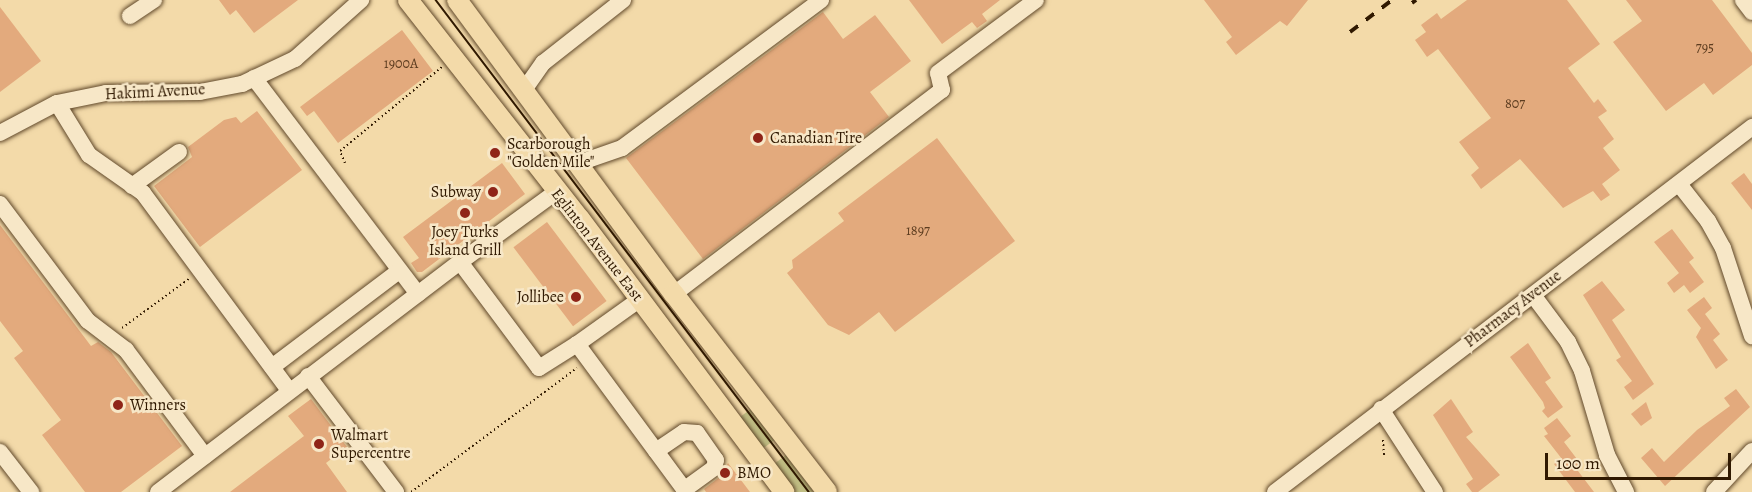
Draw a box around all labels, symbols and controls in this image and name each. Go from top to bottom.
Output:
house number: 795 [1696,40,1714,56]
house number: 1900A [384,56,418,72]
street label: Hakimi Avenue [104,80,206,104]
house number: 807 [1505,96,1525,112]
place label: Canadian Tire [770,128,862,148]
marker: Canadian Tire [751,131,765,145]
place label: Scarborough "Golden Mile" [507,134,595,172]
marker: Scarborough "Golden Mile" [488,146,502,160]
place label: Subway [431,182,481,202]
marker: Subway [486,185,500,199]
street label: Eglinton Avenue East [547,185,647,305]
marker: Joey Turks Island Grill [458,206,472,220]
place label: Joey Turks Island Grill [429,222,501,260]
house number: 1897 [906,223,930,239]
street label: Pharmacy Avenue [1461,266,1565,352]
place label: Jollibee [517,287,564,307]
marker: Jollibee [569,290,583,304]
place label: Winners [130,395,186,415]
marker: Winners [111,398,125,412]
place label: Walmart Supercentre [331,425,411,463]
marker: Walmart Supercentre [312,437,326,451]
scale bar [1548,441,1734,479]
text: 100 m [1556,451,1600,475]
place label: BMO [737,463,771,483]
marker: BMO [718,466,732,480]

